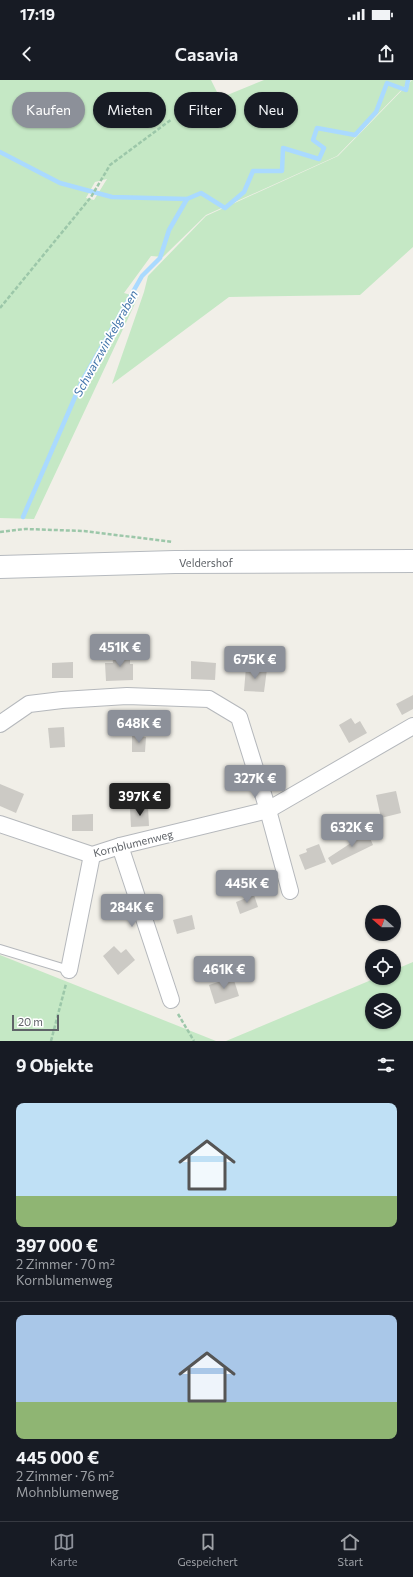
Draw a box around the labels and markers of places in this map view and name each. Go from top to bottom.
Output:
pin: 451K € [87,634,153,668]
pin: 675K € [222,646,288,680]
pin: 648K € [106,710,172,744]
pin: 327K € [222,765,288,799]
pin: 397K € [107,783,173,817]
pin: 632K € [319,814,385,848]
pin: 445K € [214,870,280,904]
pin: 284K € [99,894,165,928]
pin: 461K € [191,956,257,990]

